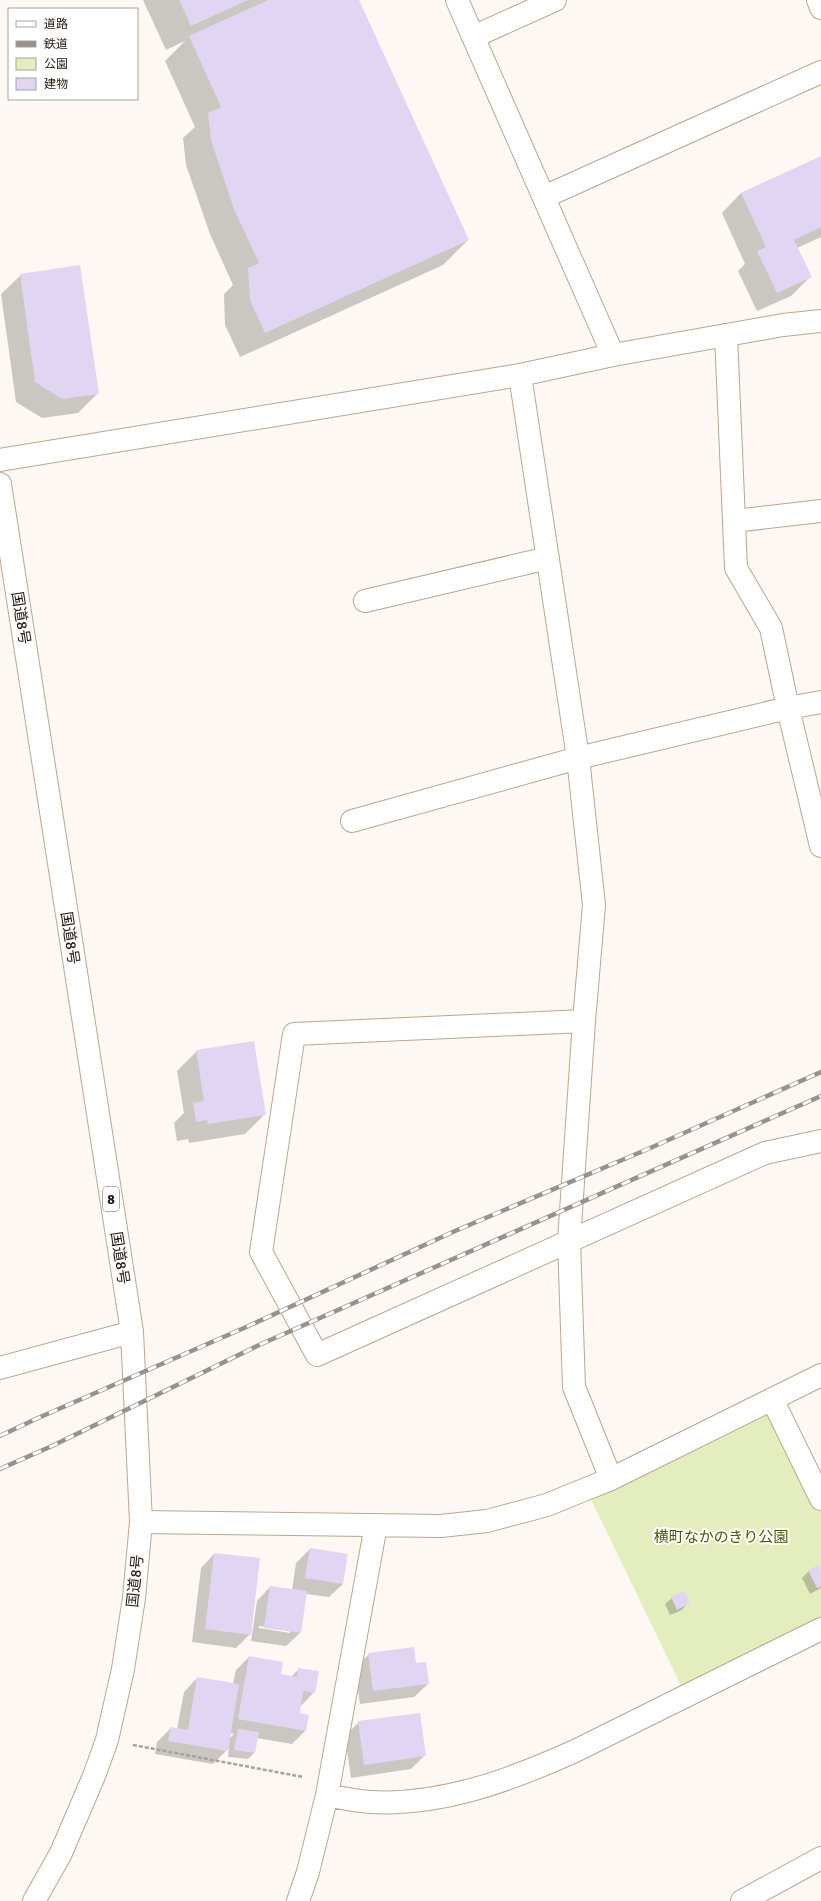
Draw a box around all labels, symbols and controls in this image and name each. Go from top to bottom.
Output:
legend [8,8,138,100]
text: 道路 [44,17,68,32]
text: 鉄道 [44,37,68,52]
text: 公園 [44,57,68,72]
text: 建物 [44,77,68,92]
street label: 国道8号 [8,590,34,646]
street label: 国道8号 [57,910,83,966]
road number: 8 [103,1187,119,1211]
street label: 国道8号 [107,1230,133,1286]
park label: 横町なかのきり公園 [654,1528,788,1546]
street label: 国道8号 [123,1554,147,1608]

